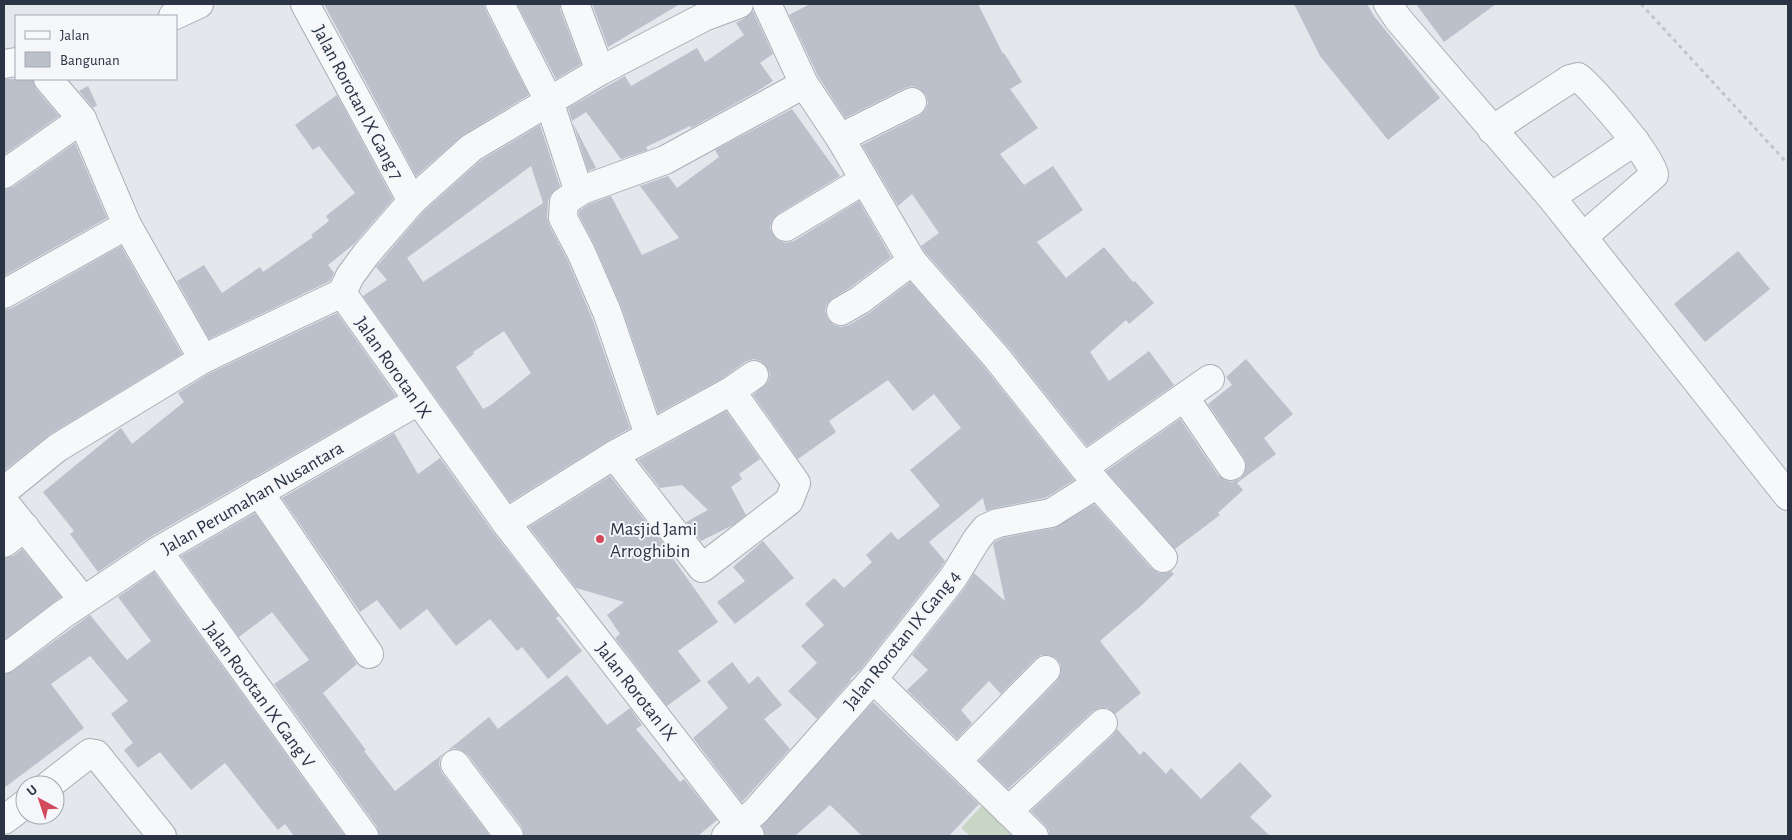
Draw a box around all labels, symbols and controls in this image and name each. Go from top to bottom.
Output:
legend [15,15,178,80]
street label: Jalan Rorotan IX Gang 7 [309,22,406,183]
text: Jalan [60,28,90,43]
text: Bangunan [60,53,120,68]
street label: Jalan Rorotan IX [351,314,435,422]
street label: Jalan Perumahan Nusantara [159,438,347,558]
place label: Masjid Jami Arroghibin [610,520,697,561]
marker: Masjid Jami Arroghibin [594,533,606,545]
street label: Jalan Rorotan IX Gang 4 [840,567,964,713]
street label: Jalan Rorotan IX Gang V [200,619,318,771]
street label: Jalan Rorotan IX [592,639,680,745]
north arrow [15,775,65,825]
text: U [24,783,40,799]

